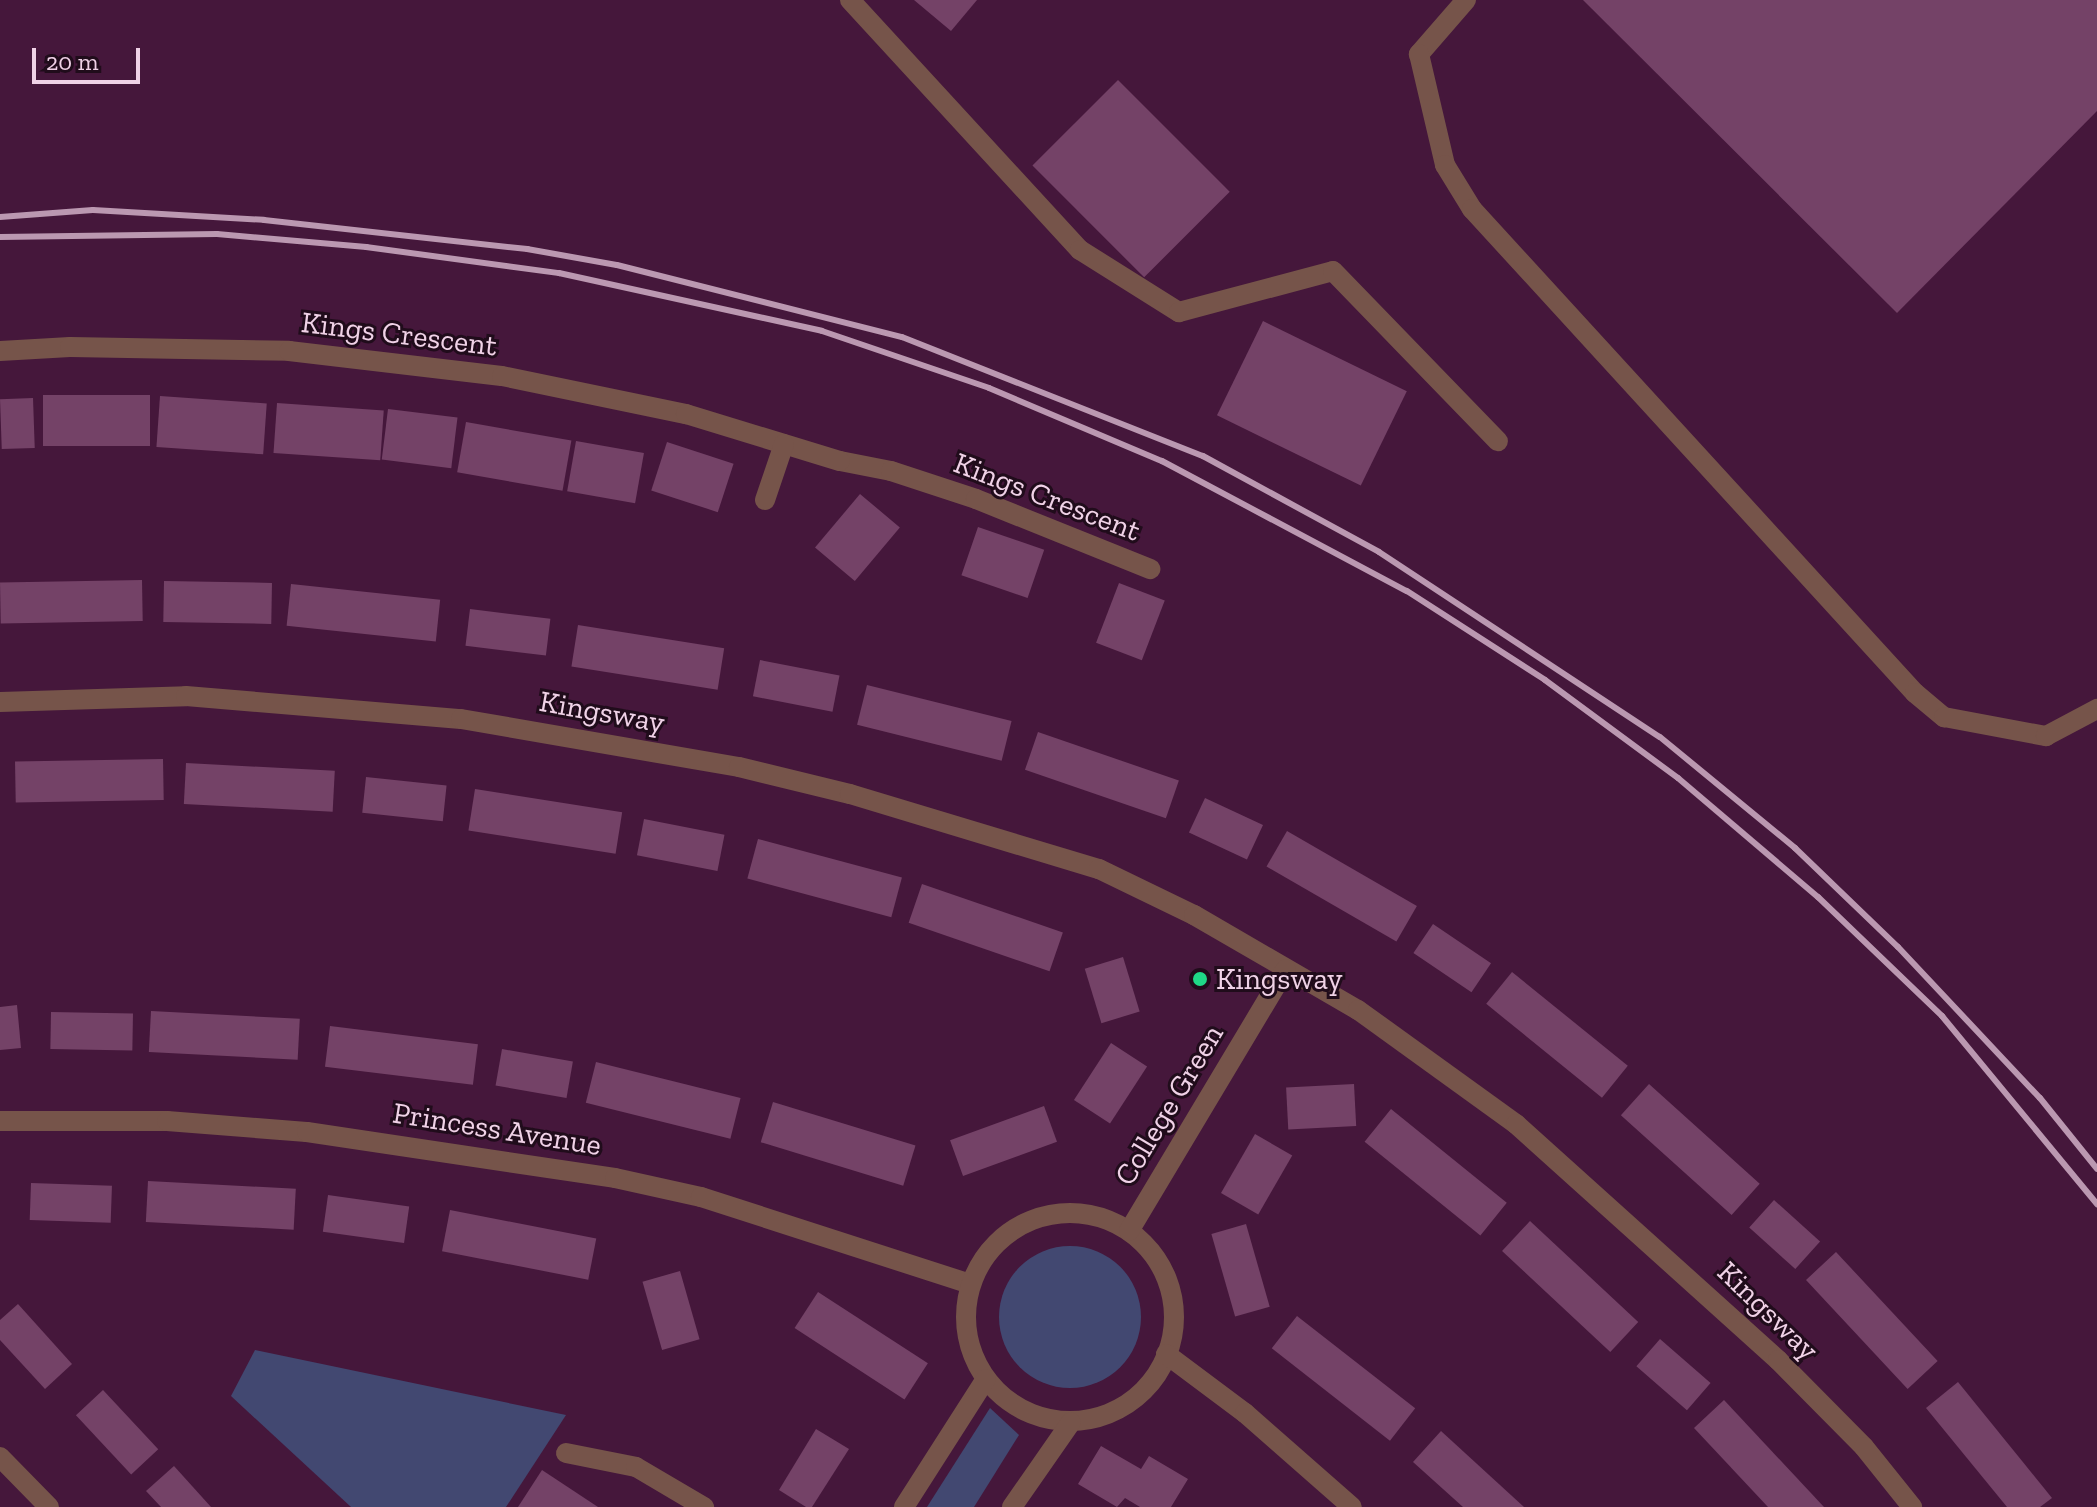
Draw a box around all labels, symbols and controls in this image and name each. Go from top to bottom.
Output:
scale bar [36,32,144,82]
text: 20 m [46,47,98,76]
street label: Kings Crescent [299,304,499,364]
street label: Kings Crescent [949,445,1145,549]
street label: Kingsway [537,683,667,741]
place label: Kingsway [1216,961,1343,997]
marker: Kingsway [1191,970,1209,988]
street label: College Green [1107,1018,1231,1192]
street label: Princess Avenue [390,1095,604,1163]
street label: Kingsway [1710,1254,1826,1368]

